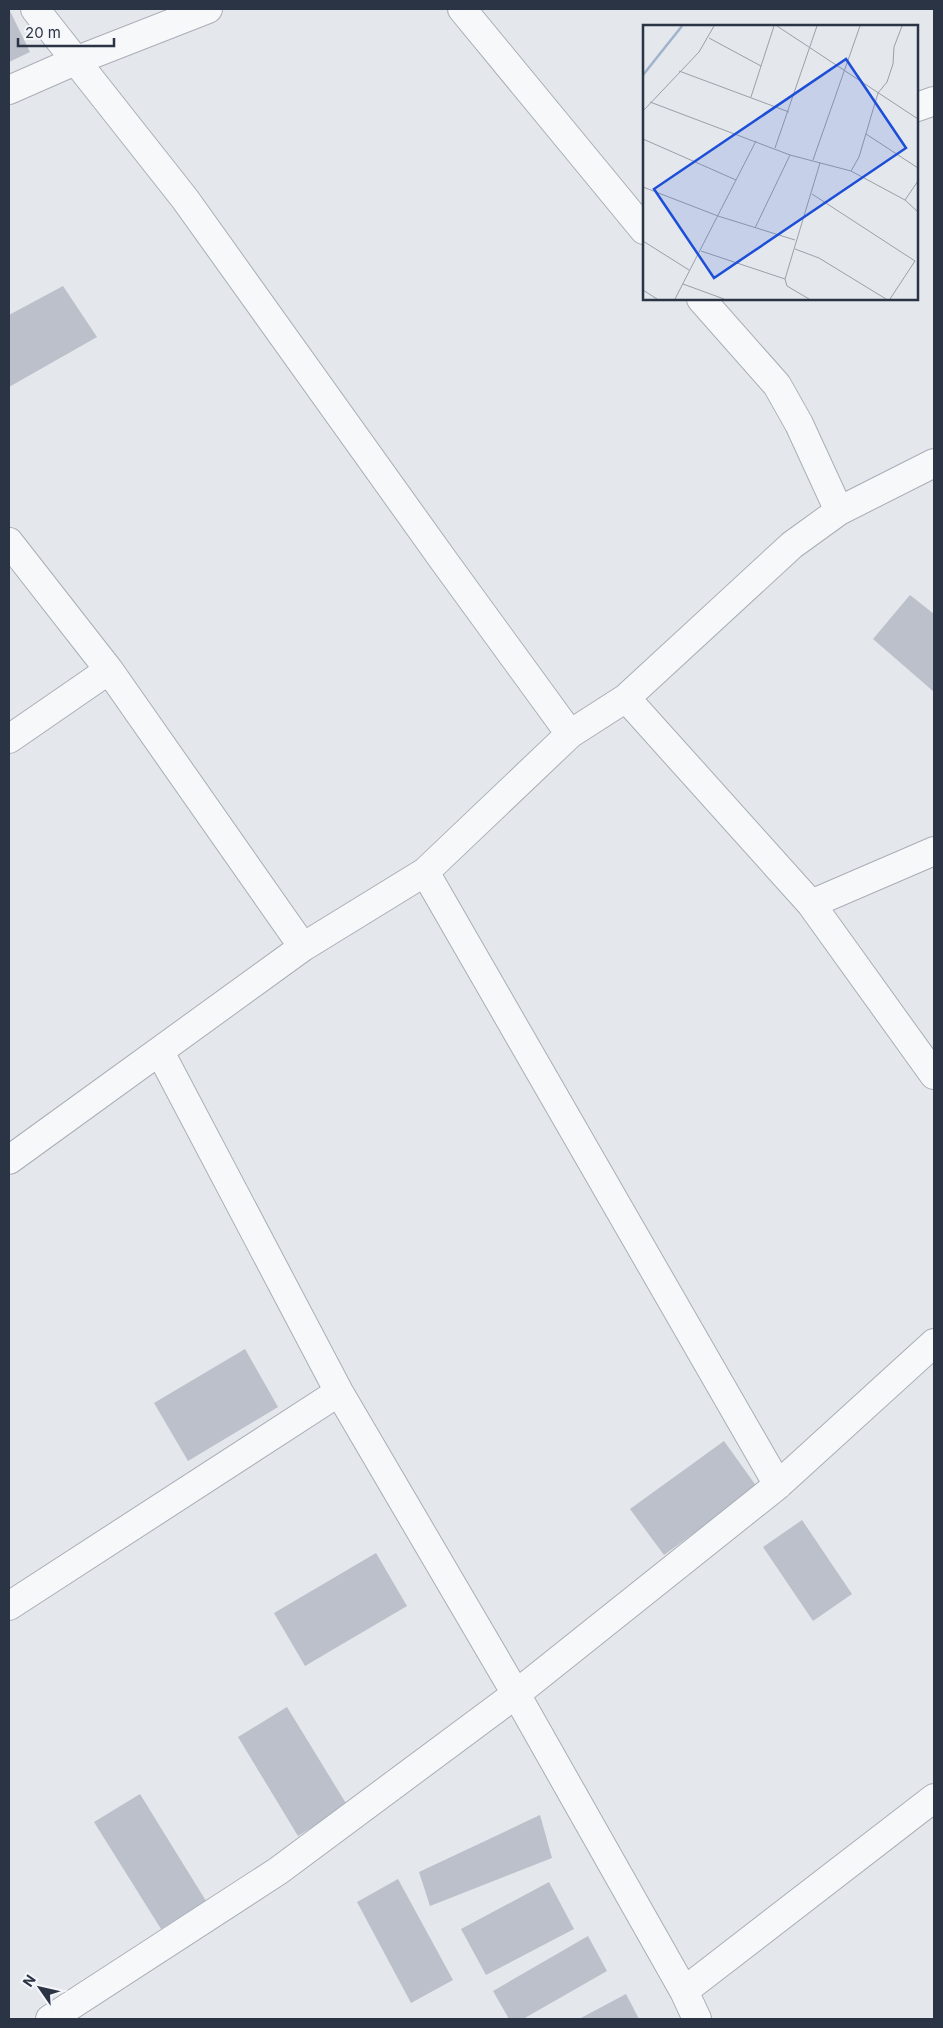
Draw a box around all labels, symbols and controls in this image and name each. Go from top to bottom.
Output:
scale bar [18,15,114,47]
text: 20 m [25,23,61,42]
inset map [643,25,918,300]
north arrow [15,1963,65,2013]
text: N [19,1971,39,1990]

